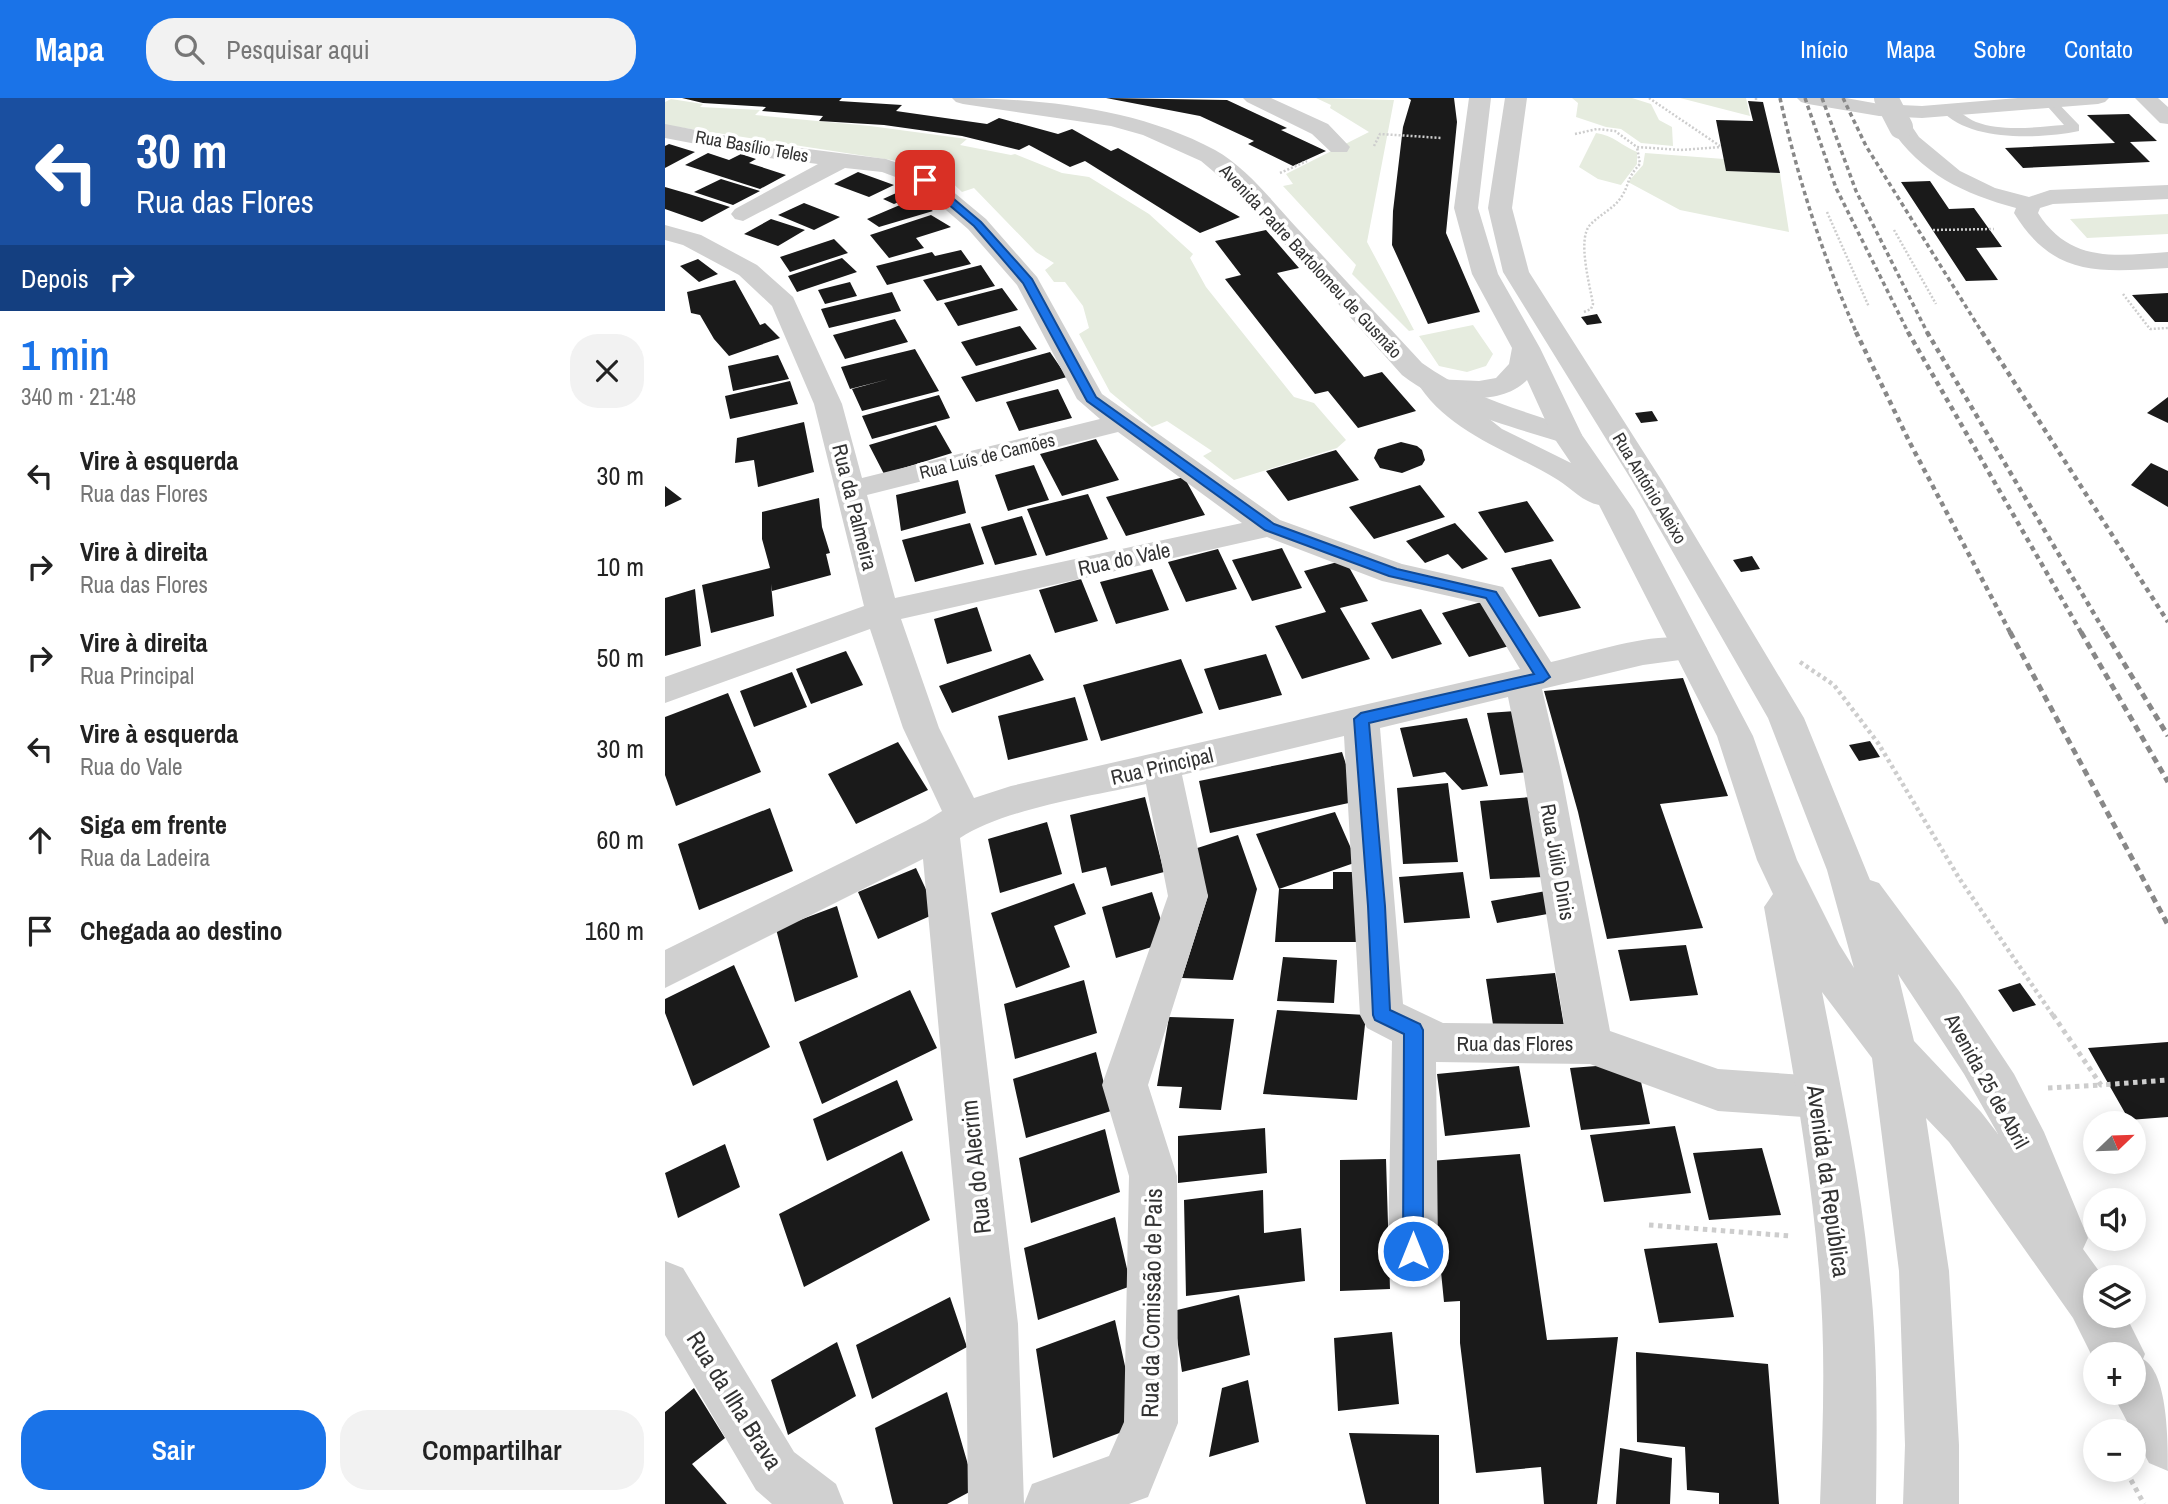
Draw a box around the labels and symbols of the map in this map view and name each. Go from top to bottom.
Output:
street label: Rua Basílio Teles [693,124,811,168]
pin [895,150,955,210]
street label: Avenida Padre Bartolomeu de Gusmão [1213,158,1408,364]
street label: Rua Luís de Camões [917,427,1057,485]
street label: Rua António Aleixo [1607,428,1693,548]
street label: Rua da Palmeira [825,441,885,574]
street label: Rua do Vale [1075,535,1173,583]
street label: Rua Principal [1108,740,1216,792]
street label: Rua Júlio Dinis [1533,802,1583,922]
street label: Avenida 25 de Abril [1937,1007,2036,1154]
street label: Rua das Flores [1457,1029,1573,1058]
street label: Avenida da República [1800,1082,1858,1279]
street label: Rua do Alecrim [952,1098,998,1236]
north arrow [2083,1111,2145,1174]
street label: Rua da Comissão de Pais [1133,1188,1169,1418]
position arrow [1376,1214,1450,1288]
street label: Rua da Ilha Brava [680,1325,790,1475]

